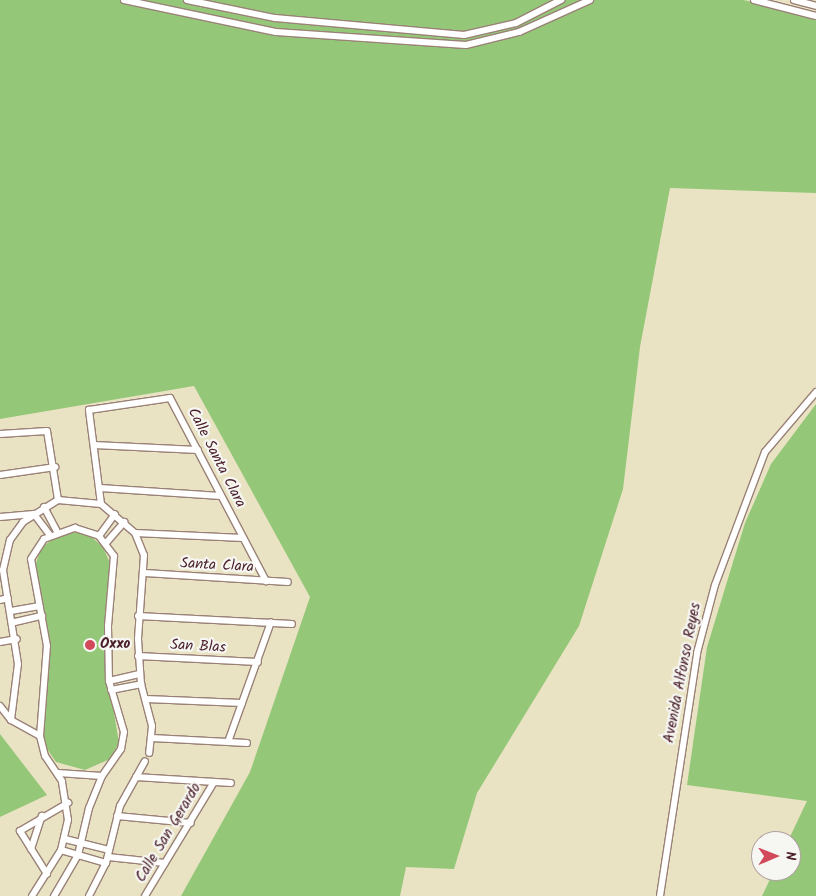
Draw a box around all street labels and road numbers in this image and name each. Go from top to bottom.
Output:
street label: Calle Santa Clara [183,405,249,511]
street label: Santa Clara [180,555,254,577]
street label: Avenida Alfonso Reyes [661,601,705,745]
street label: San Blas [170,637,226,657]
street label: Calle San Gerardo [132,780,206,886]

